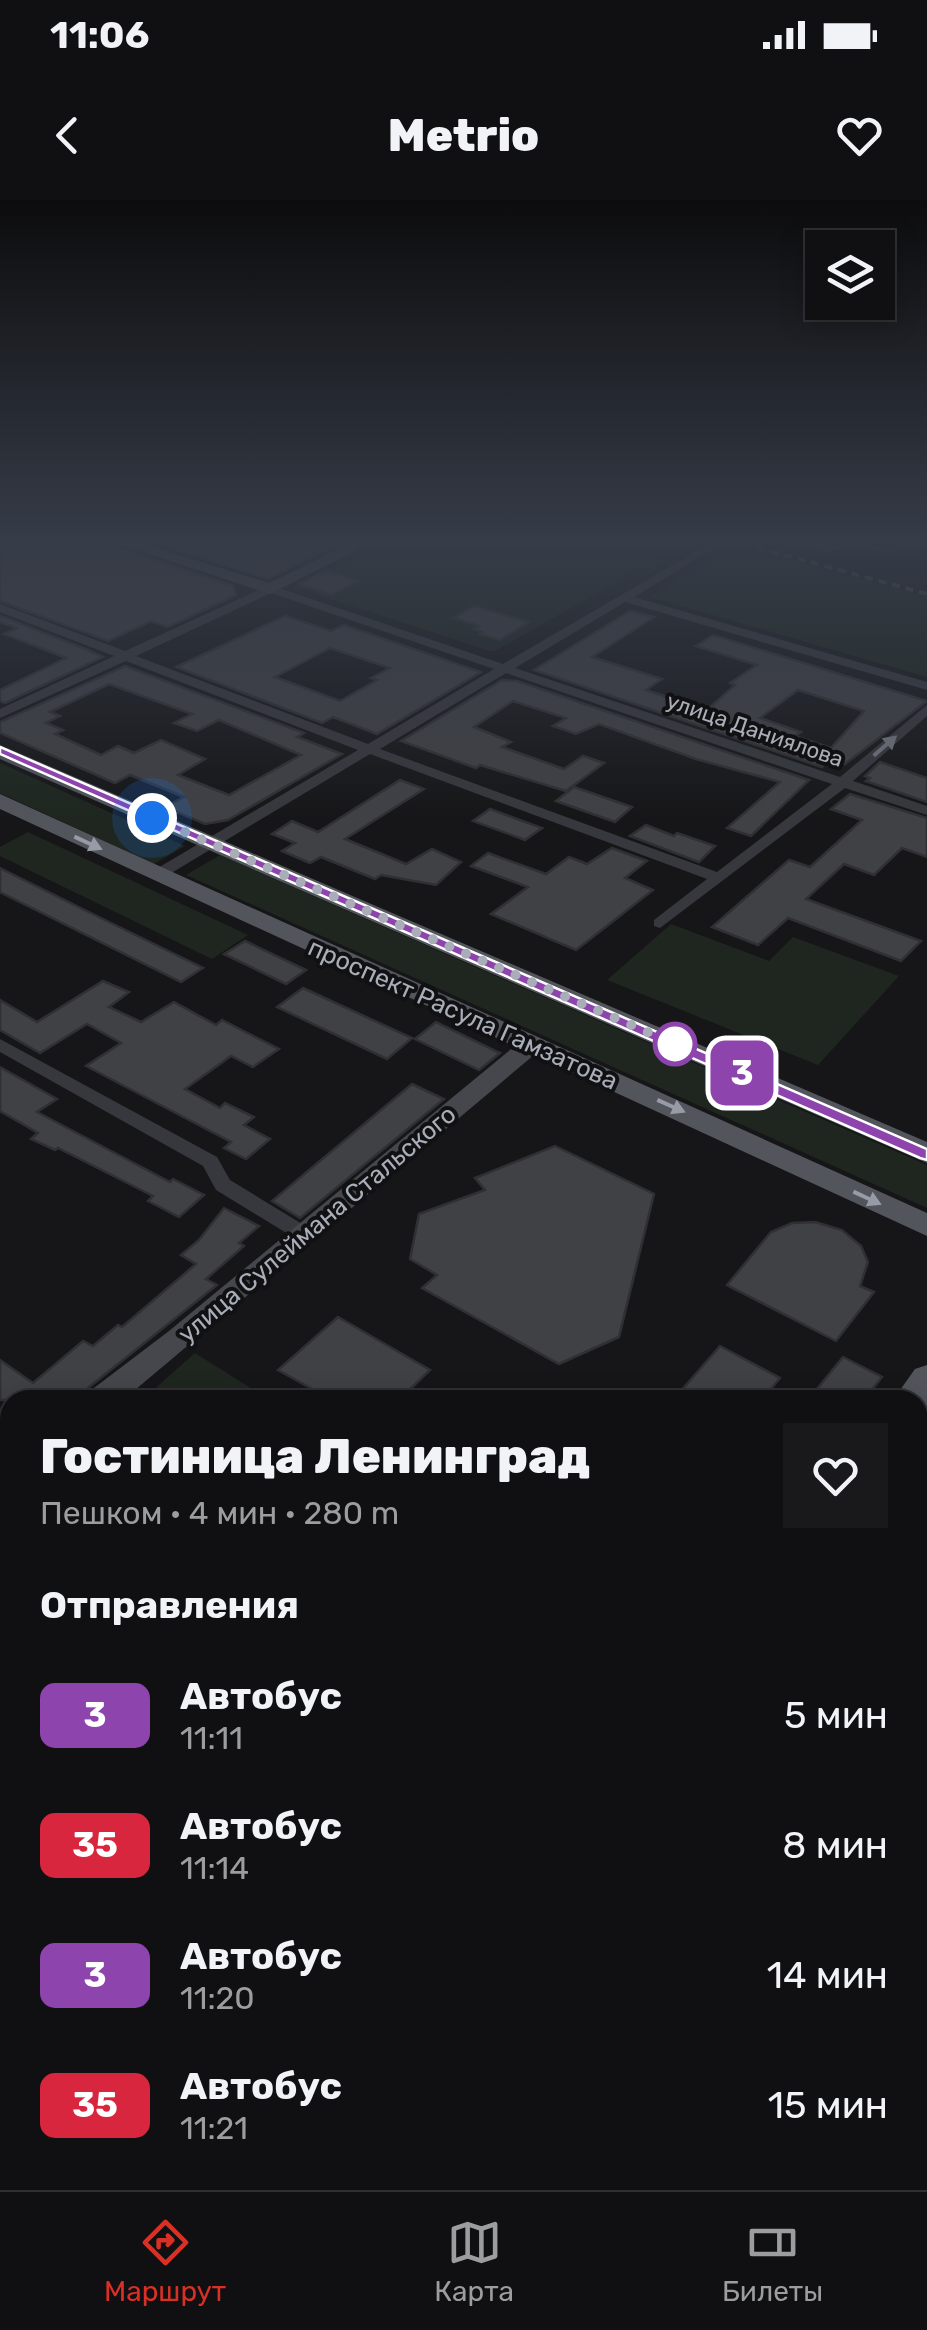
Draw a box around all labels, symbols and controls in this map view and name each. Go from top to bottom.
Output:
text: 11:06 [50,12,149,58]
icon: back [40,108,95,163]
icon: heart [832,108,887,163]
text: Metrio [388,109,539,162]
map controls [805,230,895,320]
button: layers [805,230,895,320]
street label: улица Даниялова [663,687,847,773]
one-way arrow [872,736,897,758]
your location [127,793,177,843]
one-way arrow [74,834,103,851]
street label: проспект Расула Гамзатова [304,933,622,1095]
unlabelled marker [654,1023,696,1065]
line badge: 3 [710,1040,774,1106]
text: 3 [730,1052,754,1094]
one-way arrow [656,1098,686,1114]
street label: улица Сулеймана Стальского [172,1099,462,1349]
one-way arrow [853,1189,882,1206]
button: heart [783,1423,888,1528]
text: Гостиница Ленинград [40,1428,590,1485]
text: Пешком · 4 мин · 280 m [40,1494,399,1532]
text: Отправления [40,1582,299,1628]
text: Автобус [180,1673,342,1719]
text: 5 мин [784,1692,888,1738]
text: 3 [83,1694,107,1736]
text: 11:11 [180,1719,243,1757]
text: Автобус [180,1803,342,1849]
text: 8 мин [782,1822,888,1868]
text: 35 [72,1824,118,1866]
text: 11:14 [180,1849,249,1887]
text: Автобус [180,1933,342,1979]
text: 14 мин [767,1952,888,1998]
text: 3 [83,1954,107,1996]
text: 11:20 [180,1979,255,2017]
text: Автобус [180,2063,342,2109]
text: 15 мин [768,2082,888,2128]
text: 35 [72,2084,118,2126]
text: 11:21 [180,2109,248,2147]
tab: Маршрут [104,2215,226,2308]
tab: Карта [434,2215,514,2308]
tab: Билеты [722,2215,823,2308]

